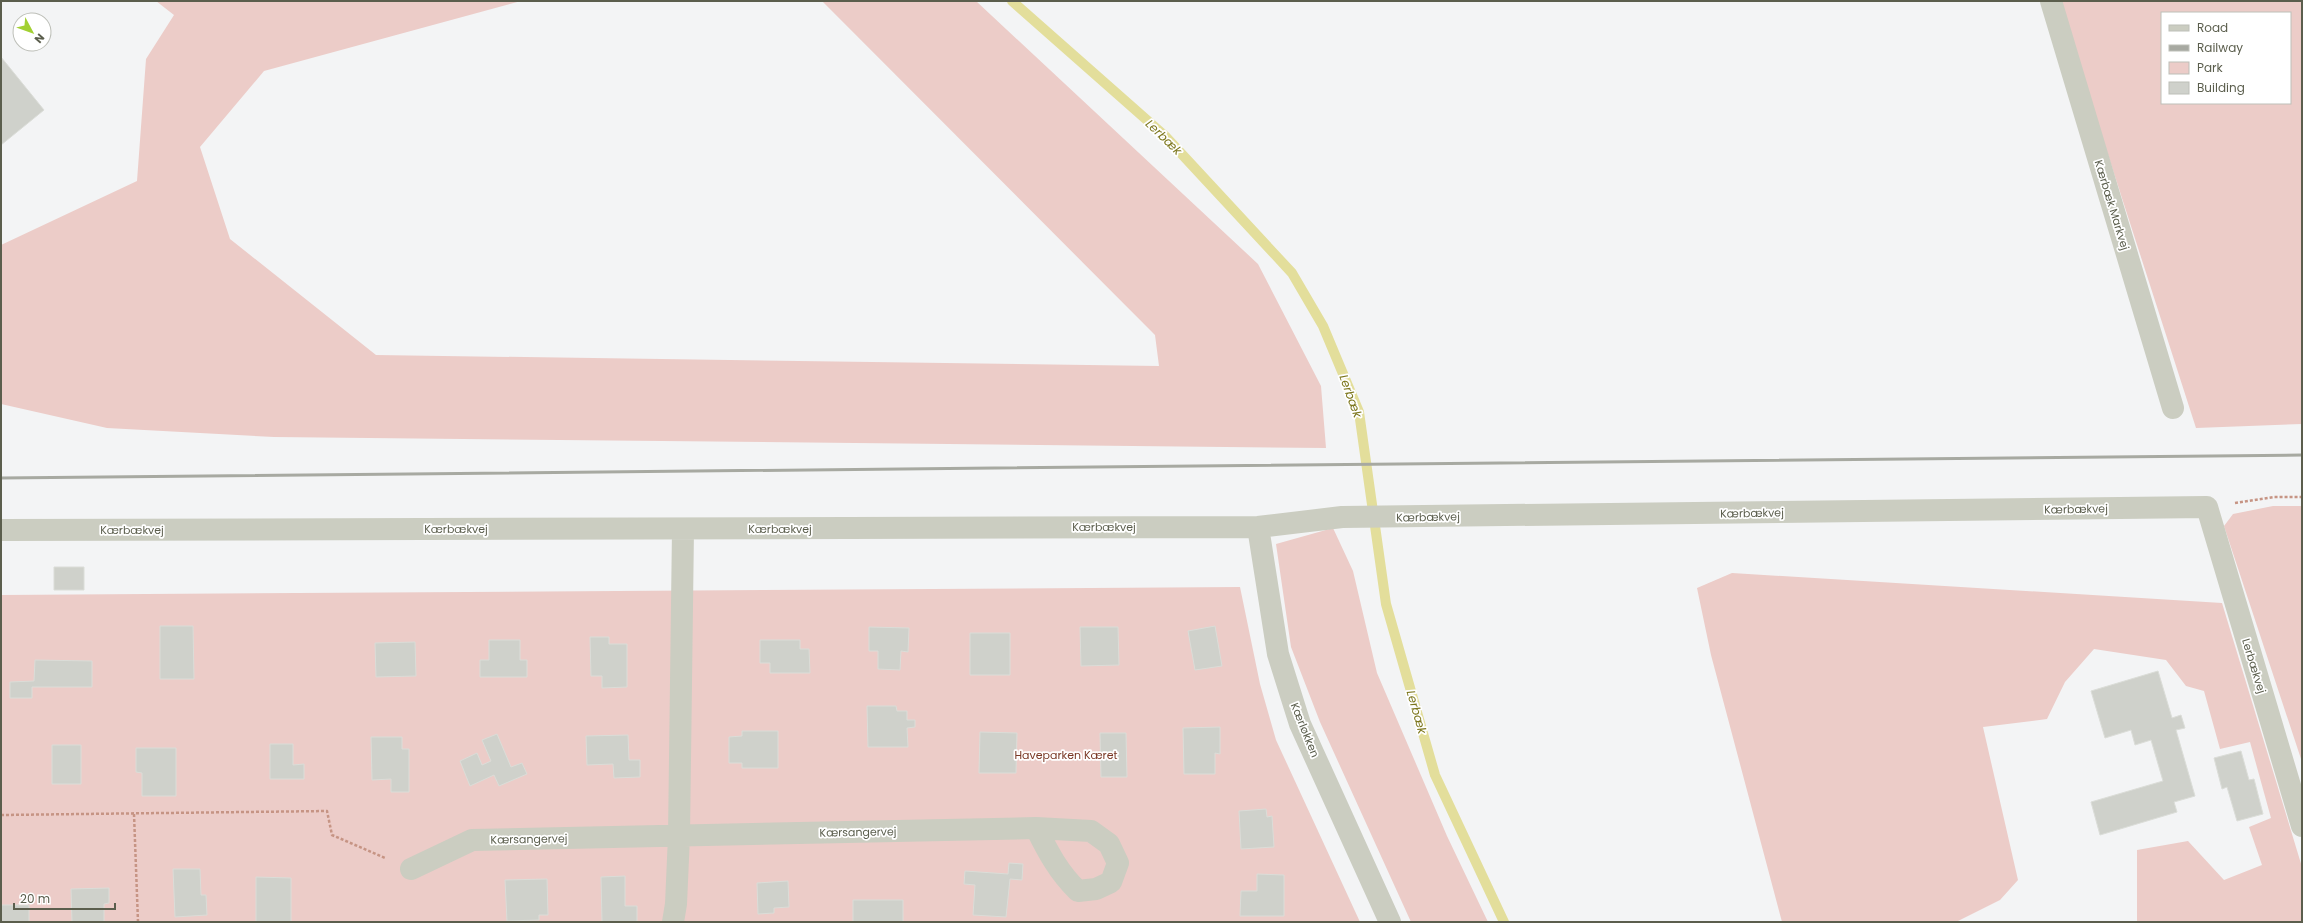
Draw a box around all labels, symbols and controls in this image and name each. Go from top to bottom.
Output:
north arrow [12,12,52,52]
legend [2161,12,2291,104]
text: Road [2197,19,2228,36]
text: N [31,30,48,47]
text: Railway [2197,39,2243,56]
text: Park [2197,59,2224,76]
text: Building [2197,79,2245,96]
water label: Lerbæk [1142,115,1187,159]
street label: Kærbæk Markvej [2091,158,2133,252]
water label: Lerbæk [1335,372,1367,421]
street label: Kærbækvej [2044,500,2108,518]
street label: Kærbækvej [1720,504,1784,522]
street label: Kærbækvej [1396,508,1460,526]
street label: Kærbækvej [1072,519,1136,535]
street label: Kærbækvej [424,521,488,537]
street label: Kærbækvej [748,521,812,537]
street label: Kærbækvej [100,522,164,538]
street label: Lerbækvej [2238,637,2270,696]
water label: Lerbæk [1403,688,1432,737]
street label: Kærløkken [1287,700,1323,760]
park label: Haveparken Kæret [1014,747,1118,763]
street label: Kærsangervej [819,823,897,841]
street label: Kærsangervej [490,830,568,848]
scale bar [14,885,115,911]
text: 20 m [20,890,50,907]

